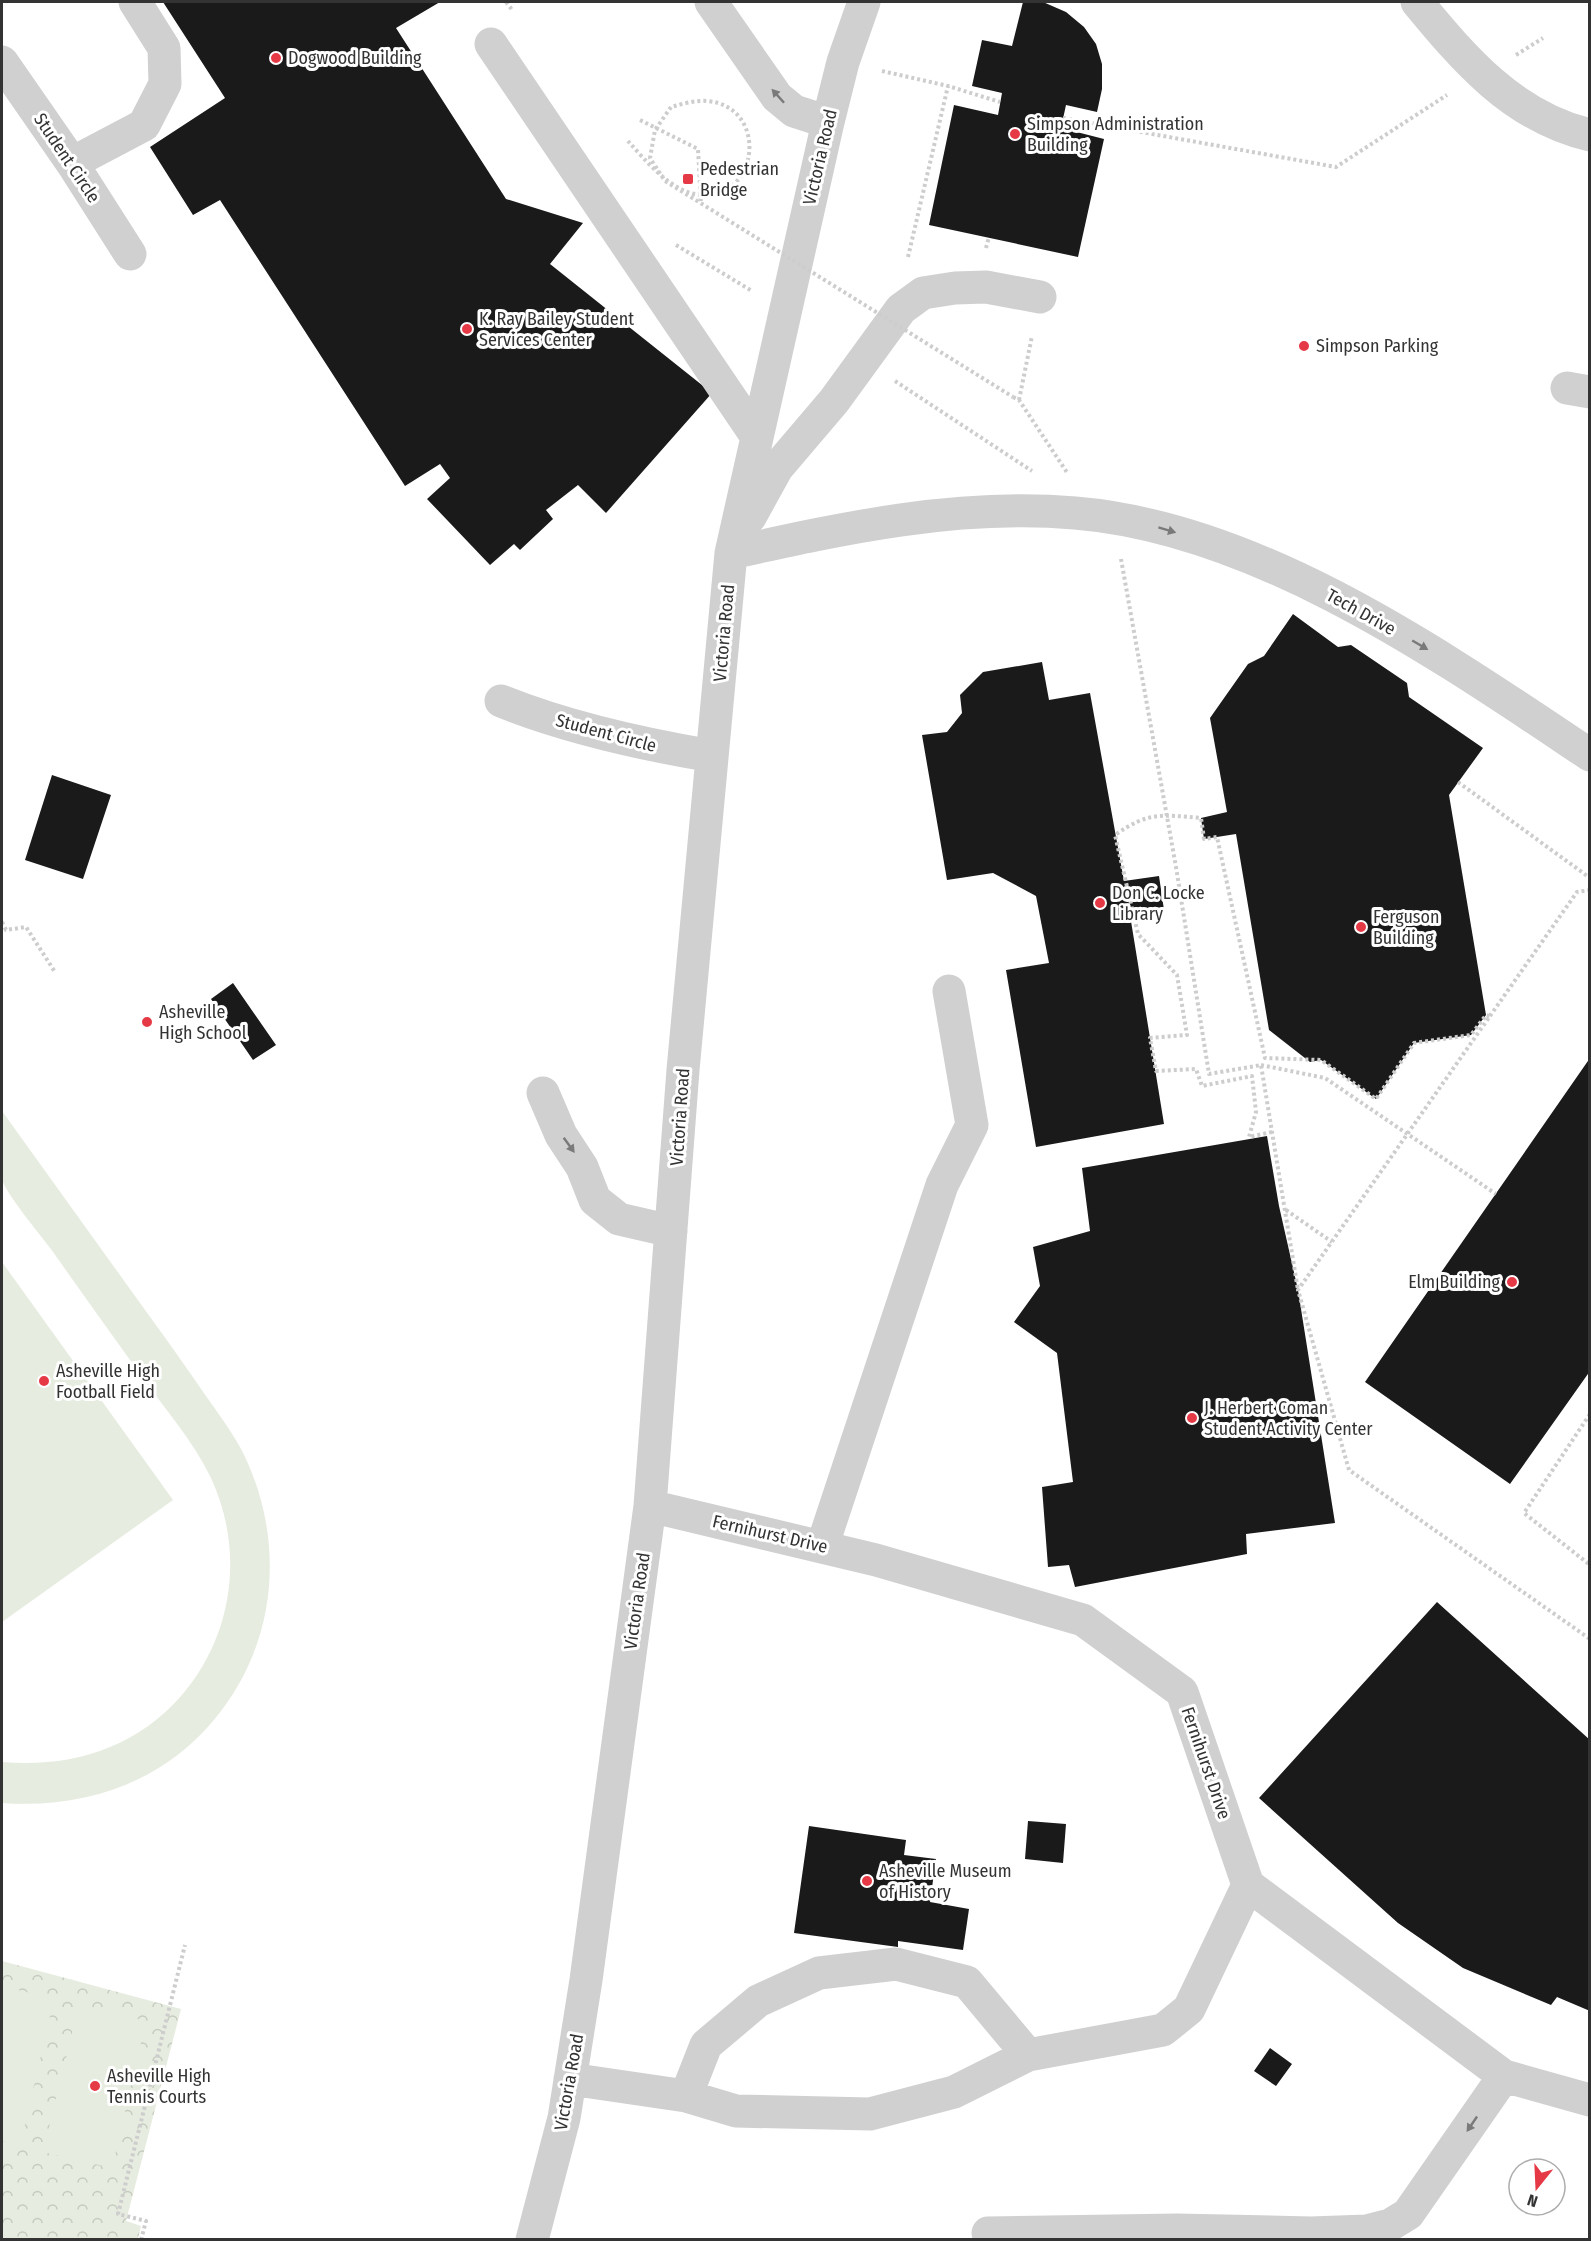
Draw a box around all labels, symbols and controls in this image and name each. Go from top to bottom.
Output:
place label: Dogwood Building [288,47,422,69]
marker: Dogwood Building [269,51,283,65]
one-way arrow [771,88,785,103]
street label: Victoria Road [798,107,842,207]
street label: Student Circle [29,109,105,207]
place label: Simpson Administration Building [1027,113,1204,156]
marker: Simpson Administration Building [1008,127,1022,141]
place label: Pedestrian Bridge [700,158,779,201]
marker: Pedestrian Bridge [681,172,695,186]
place label: K. Ray Bailey Student Services Center [479,308,634,351]
marker: K. Ray Bailey Student Services Center [460,322,474,336]
place label: Simpson Parking [1316,335,1439,357]
marker: Simpson Parking [1297,339,1311,353]
one-way arrow [1158,526,1176,535]
street label: Victoria Road [709,583,739,683]
street label: Tech Drive [1323,584,1400,640]
one-way arrow [1412,639,1428,650]
street label: Student Circle [553,709,659,757]
place label: Don C. Locke Library [1112,882,1205,925]
marker: Don C. Locke Library [1093,896,1107,910]
place label: Ferguson Building [1373,906,1440,949]
marker: Ferguson Building [1354,920,1368,934]
place label: Asheville High School [159,1001,247,1044]
marker: Asheville High School [140,1015,154,1029]
street label: Victoria Road [666,1068,694,1166]
one-way arrow [562,1138,574,1153]
place label: Elm Building [1408,1271,1501,1293]
marker: Elm Building [1505,1275,1519,1289]
place label: Asheville High Football Field [56,1360,160,1403]
marker: Asheville High Football Field [37,1374,51,1388]
place label: J. Herbert Coman Student Activity Center [1204,1397,1373,1440]
marker: J. Herbert Coman Student Activity Center [1185,1411,1199,1425]
street label: Fernihurst Drive [710,1510,830,1558]
street label: Victoria Road [619,1551,655,1651]
street label: Fernihurst Drive [1177,1704,1236,1822]
place label: Asheville Museum of History [879,1860,1012,1903]
marker: Asheville Museum of History [860,1874,874,1888]
street label: Victoria Road [550,2032,588,2132]
place label: Asheville High Tennis Courts [107,2065,211,2108]
marker: Asheville High Tennis Courts [88,2079,102,2093]
one-way arrow [1466,2116,1478,2132]
north arrow [1507,2157,1567,2217]
text: N [1525,2190,1540,2211]

